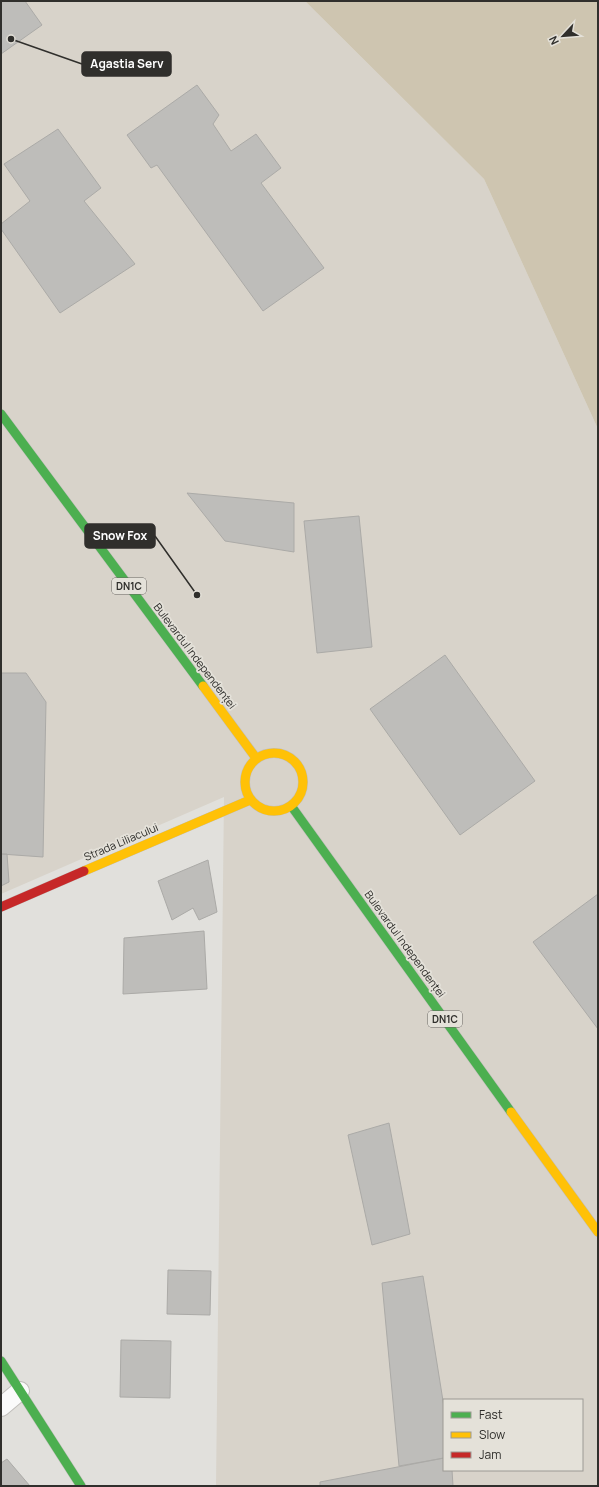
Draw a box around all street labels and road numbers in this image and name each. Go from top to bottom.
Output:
road number: DN1C [112,578,146,594]
street label: Bulevardul Independenței [151,600,240,712]
street label: Strada Liliacului [81,819,160,864]
street label: Bulevardul Independenței [362,887,449,1000]
road number: DN1C [428,1011,462,1027]

